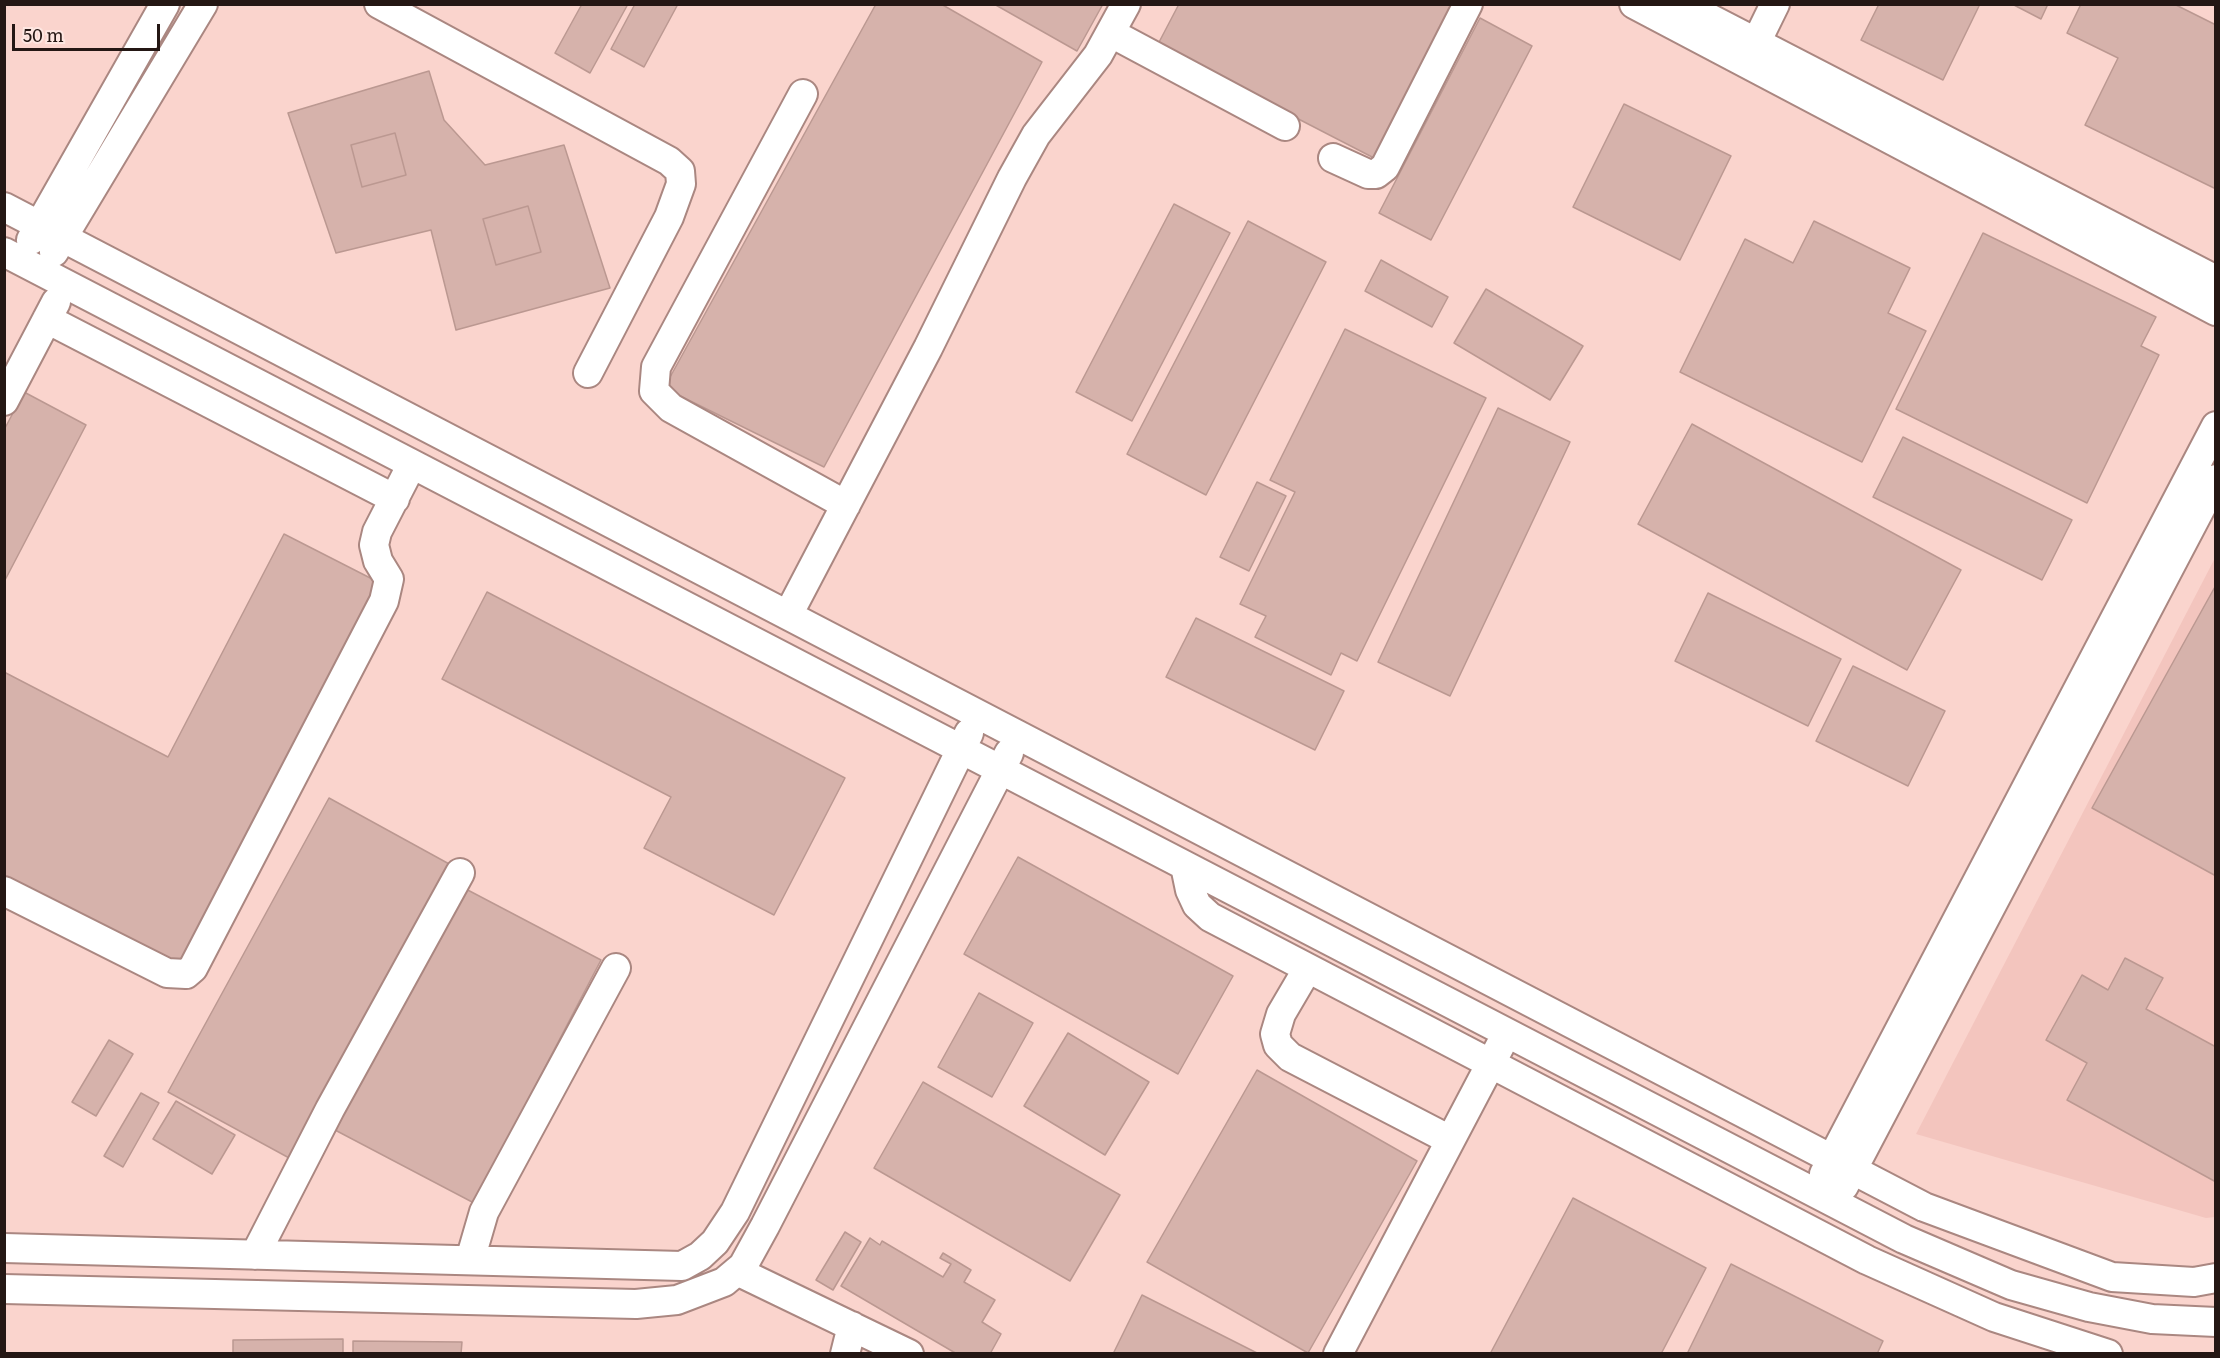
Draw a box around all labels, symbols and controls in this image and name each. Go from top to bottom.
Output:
scale bar [15,12,164,50]
text: 50 m [23,21,64,48]

